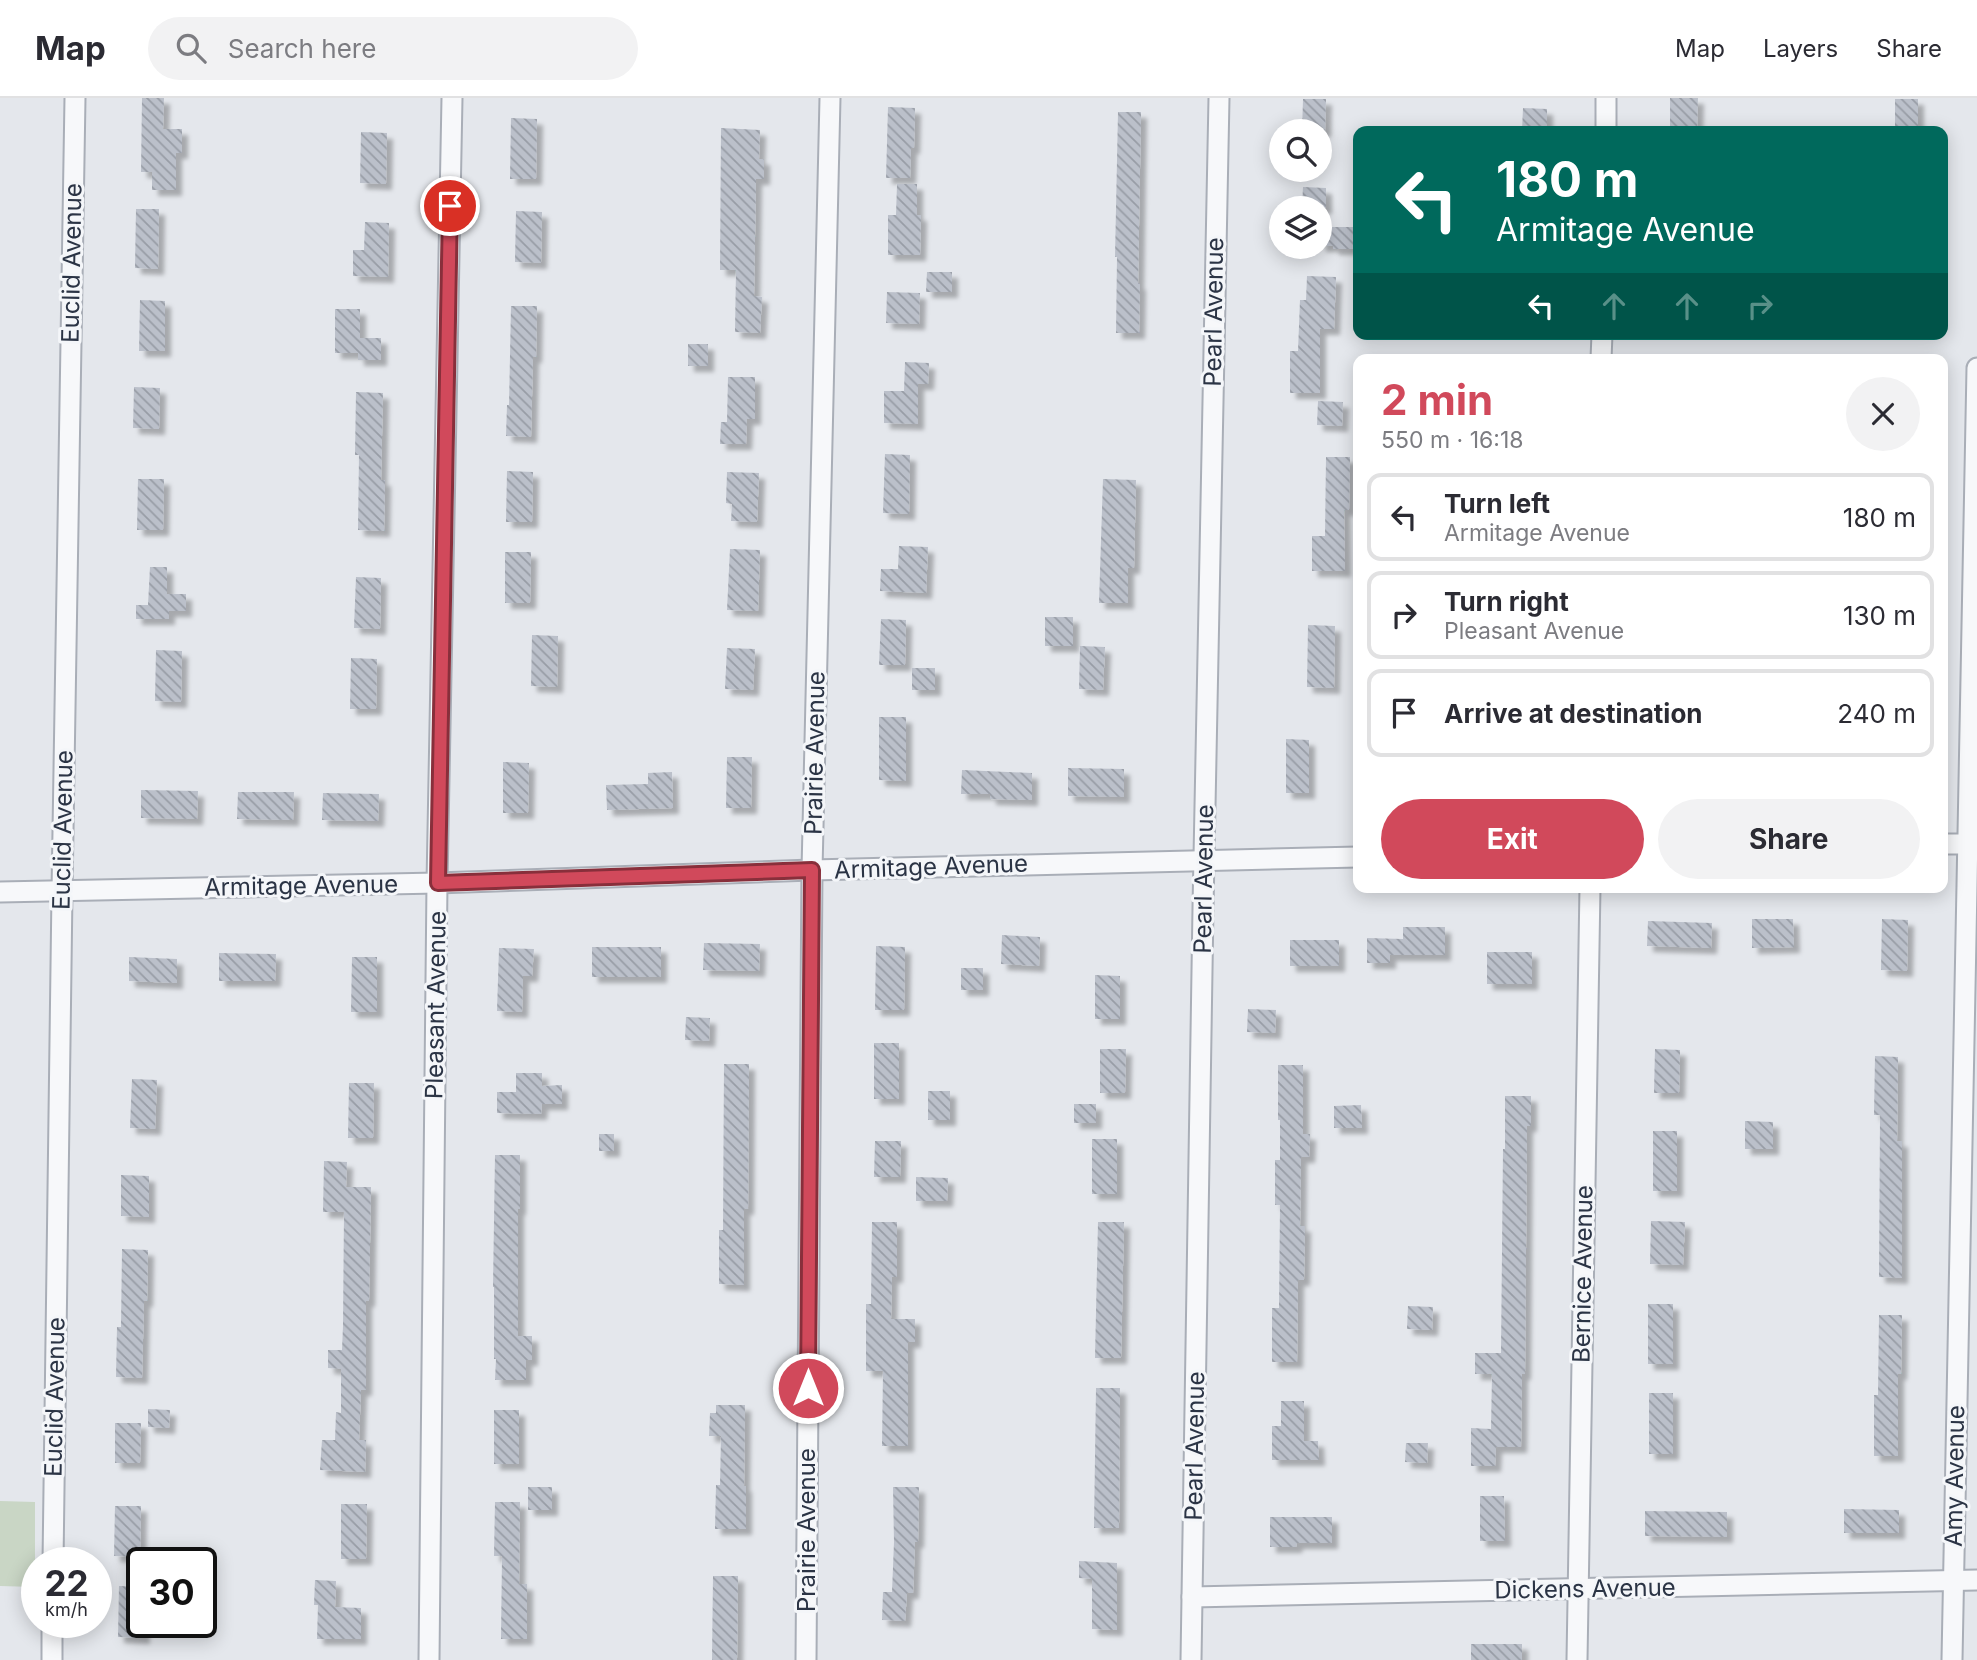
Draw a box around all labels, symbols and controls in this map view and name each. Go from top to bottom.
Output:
search box [148,17,638,80]
text: Map [35,28,106,68]
icon: search [172,29,210,67]
text: Search here [228,33,376,64]
text: Map [1675,34,1725,63]
text: Layers [1763,34,1838,63]
text: Share [1876,34,1942,63]
map controls [1269,119,1332,259]
button: search [1269,119,1332,182]
text: 180 m [1496,150,1638,209]
icon: left [1381,154,1472,245]
pin [420,176,480,236]
street label: Euclid Avenue [56,183,87,343]
icon: arrive [431,187,469,225]
button: layers [1269,196,1332,259]
text: Armitage Avenue [1496,210,1755,249]
street label: Pearl Avenue [1198,237,1229,387]
icon: left [1522,287,1560,325]
icon: ahead [1595,287,1633,325]
icon: ahead [1668,287,1706,325]
icon: right [1741,287,1779,325]
text: 2 min [1381,374,1493,425]
button: close [1846,377,1920,451]
text: 550 m · 16:18 [1381,426,1523,454]
text: Turn left [1444,488,1550,519]
icon: left [1385,498,1423,536]
text: 180 m [1843,502,1916,533]
text: Armitage Avenue [1444,519,1630,547]
text: Turn right [1444,586,1569,617]
icon: right [1385,596,1423,634]
text: 130 m [1843,600,1916,631]
text: Pleasant Avenue [1444,617,1624,645]
street label: Prairie Avenue [799,671,830,835]
icon: arrive [1385,694,1423,732]
text: Arrive at destination [1444,698,1703,729]
text: 240 m [1837,698,1916,729]
street label: Euclid Avenue [47,750,78,910]
button: Exit [1381,799,1644,879]
button: Share [1658,799,1920,879]
street label: Pearl Avenue [1188,804,1219,954]
street label: Armitage Avenue [834,849,1028,884]
street label: Armitage Avenue [204,869,398,902]
street label: Pleasant Avenue [419,911,452,1099]
street label: Bernice Avenue [1566,1185,1599,1363]
street label: Euclid Avenue [39,1317,70,1477]
position arrow [771,1351,845,1425]
street label: Pearl Avenue [1179,1371,1210,1521]
street label: Amy Avenue [1939,1405,1970,1547]
street label: Prairie Avenue [792,1448,821,1612]
speed limit sign: 30 [126,1547,217,1638]
text: 22 [44,1562,89,1604]
street label: Dickens Avenue [1494,1572,1676,1605]
text: km/h [45,1599,88,1620]

